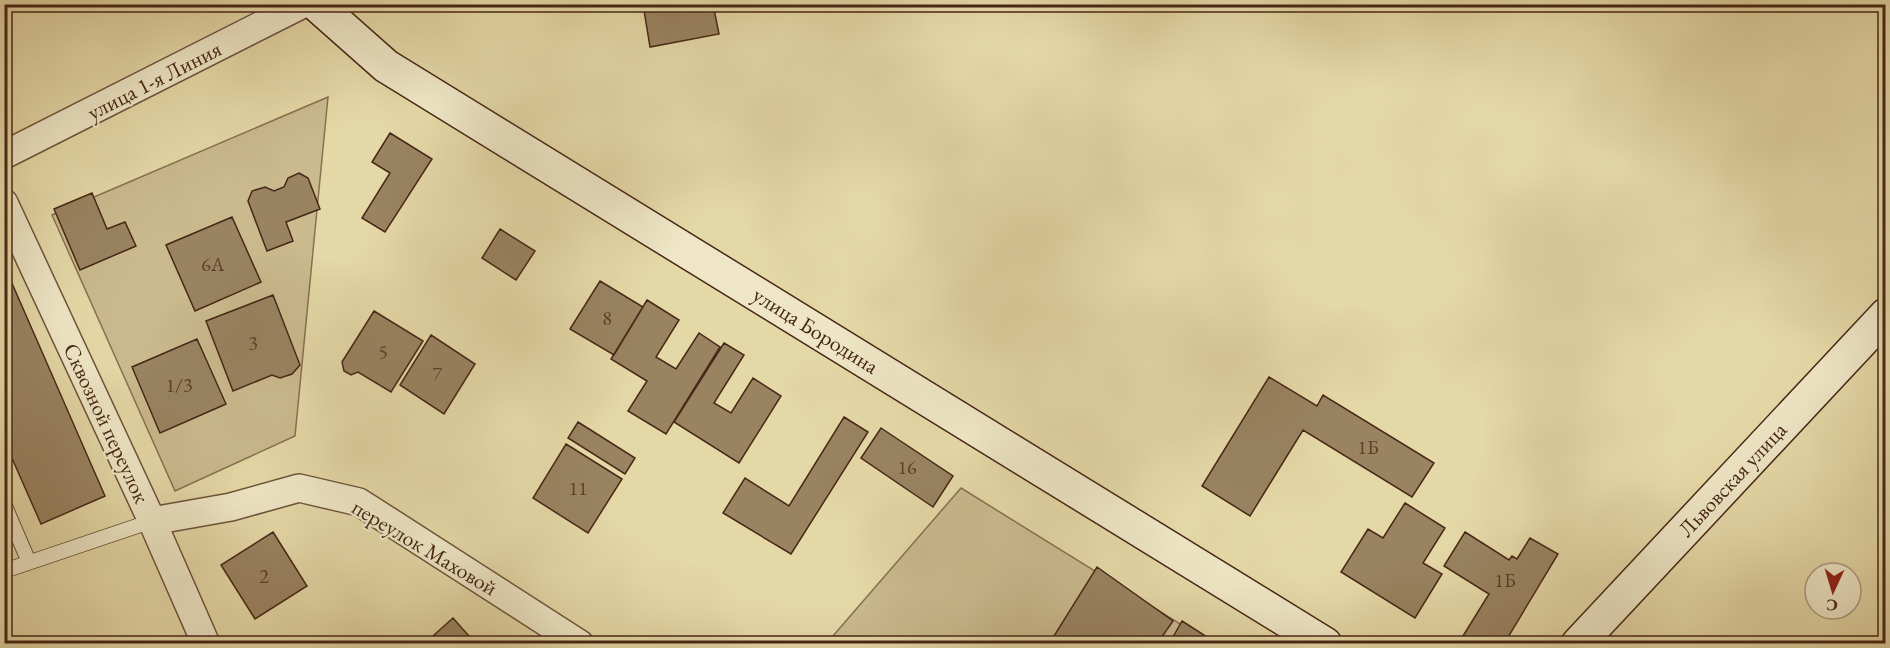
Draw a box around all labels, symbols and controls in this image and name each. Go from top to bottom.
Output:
street label: улица 1-я Линия [82,34,226,127]
house number: 6А [201,251,225,277]
street label: улица Бородина [747,280,884,381]
house number: 8 [602,305,612,331]
house number: 3 [248,330,258,356]
street label: Сквозной переулок [57,338,157,508]
house number: 5 [378,339,388,365]
house number: 7 [432,361,442,387]
house number: 1/3 [165,372,193,398]
street label: Львовская улица [1672,416,1793,543]
house number: 1Б [1357,434,1379,460]
house number: 16 [897,454,917,480]
house number: 11 [568,475,588,501]
street label: переулок Маховой [347,493,503,603]
north arrow [1803,561,1863,621]
house number: 2 [259,563,269,589]
house number: 1Б [1494,567,1516,593]
text: С [1826,595,1838,616]

